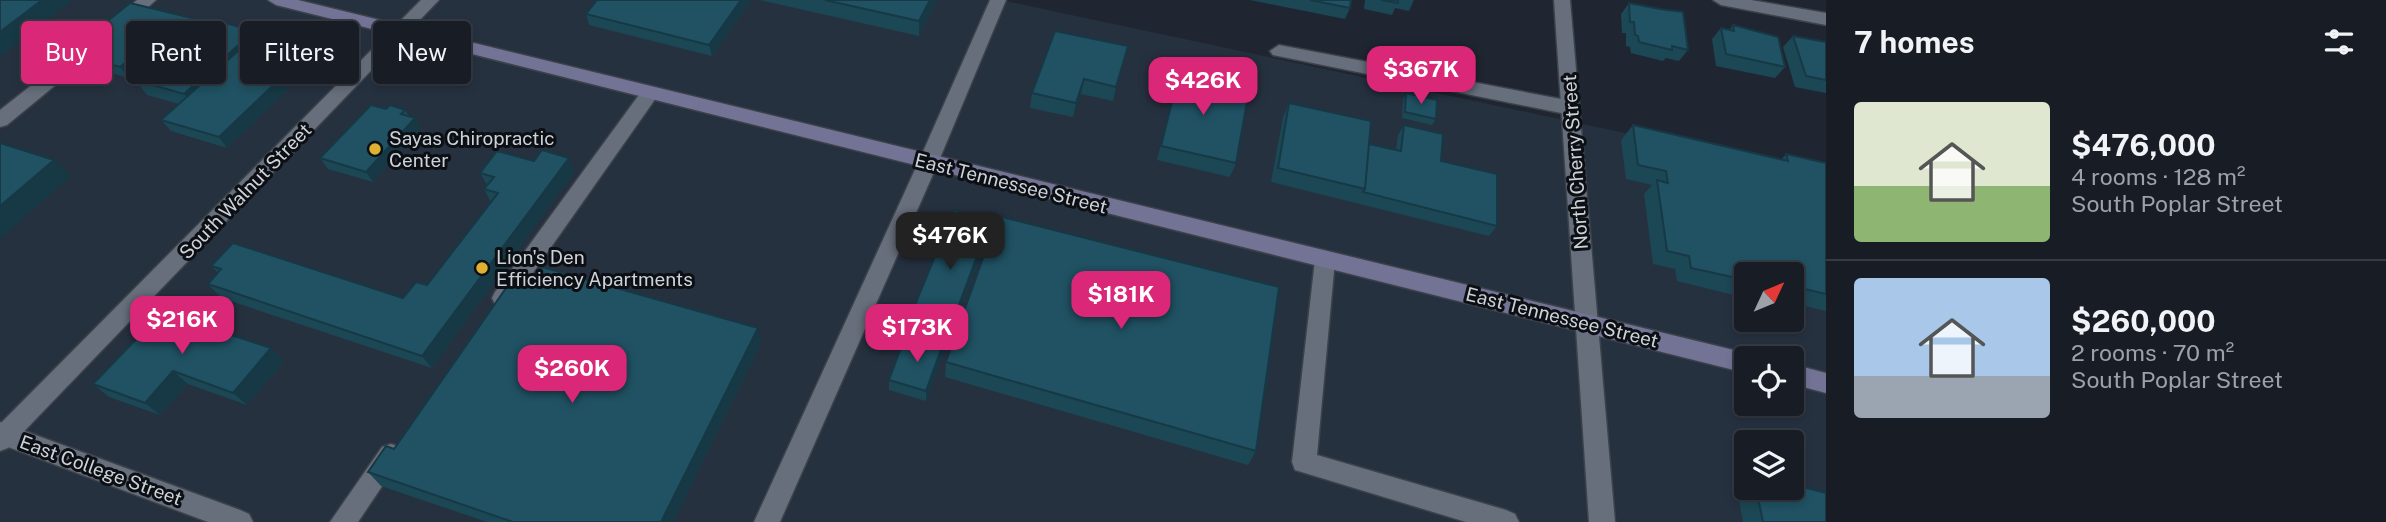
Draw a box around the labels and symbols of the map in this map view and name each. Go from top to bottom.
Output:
pin: $367K [1372,46,1470,106]
pin: $426K [1154,58,1252,117]
street label: North Cherry Street [1558,74,1592,250]
street label: South Walnut Street [175,119,315,263]
place label: Sayas Chiropractic Center [389,127,554,171]
marker: Sayas Chiropractic Center [367,141,383,157]
street label: East Tennessee Street [912,148,1110,218]
pin: $476K [901,212,999,272]
place label: Lion's Den Efficiency Apartments [496,246,693,290]
marker: Lion's Den Efficiency Apartments [474,260,490,276]
north arrow [1734,262,1804,332]
pin: $181K [1072,272,1170,331]
street label: East Tennessee Street [1463,282,1661,352]
pin: $216K [133,296,231,356]
pin: $173K [868,304,966,364]
pin: $260K [523,346,621,405]
street label: East College Street [17,430,185,510]

